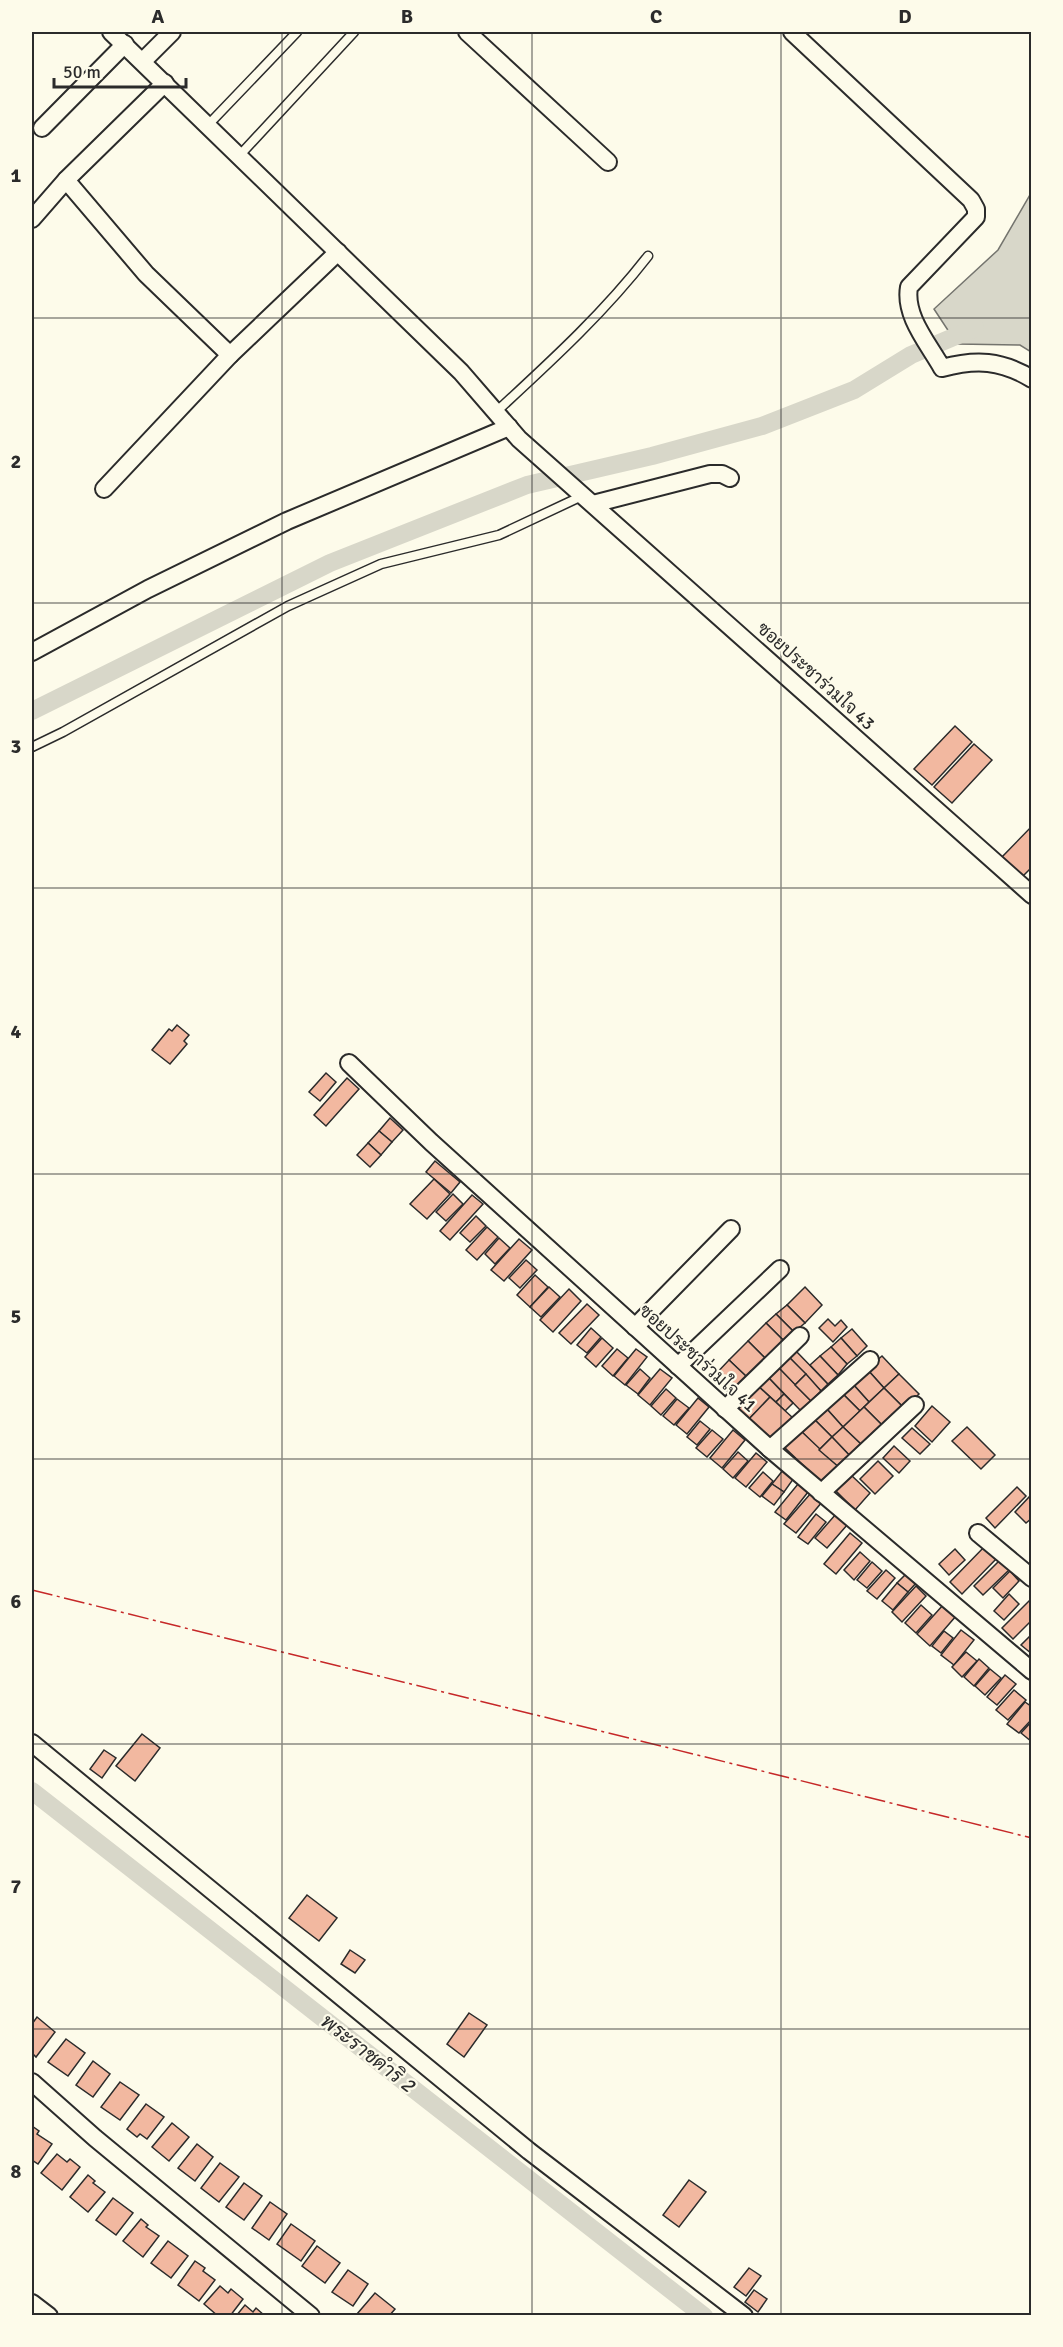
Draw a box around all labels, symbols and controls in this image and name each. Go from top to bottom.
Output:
text: A [152,4,165,29]
text: B [401,4,413,29]
text: C [650,4,662,29]
text: D [898,4,912,29]
scale bar [54,51,186,89]
text: 50 m [63,61,101,83]
text: 1 [11,163,22,188]
text: 2 [11,449,21,474]
street label: ซอยประชาร่วมใจ 43 [753,616,881,735]
text: 3 [11,734,21,759]
text: 4 [11,1019,22,1044]
street label: ซอยประชาร่วมใจ 41 [635,1298,763,1417]
text: 5 [11,1304,21,1329]
text: 6 [11,1589,22,1614]
text: 7 [11,1874,22,1899]
water label: พระราชดำริ 2 [316,2009,421,2099]
text: 8 [11,2159,22,2184]

